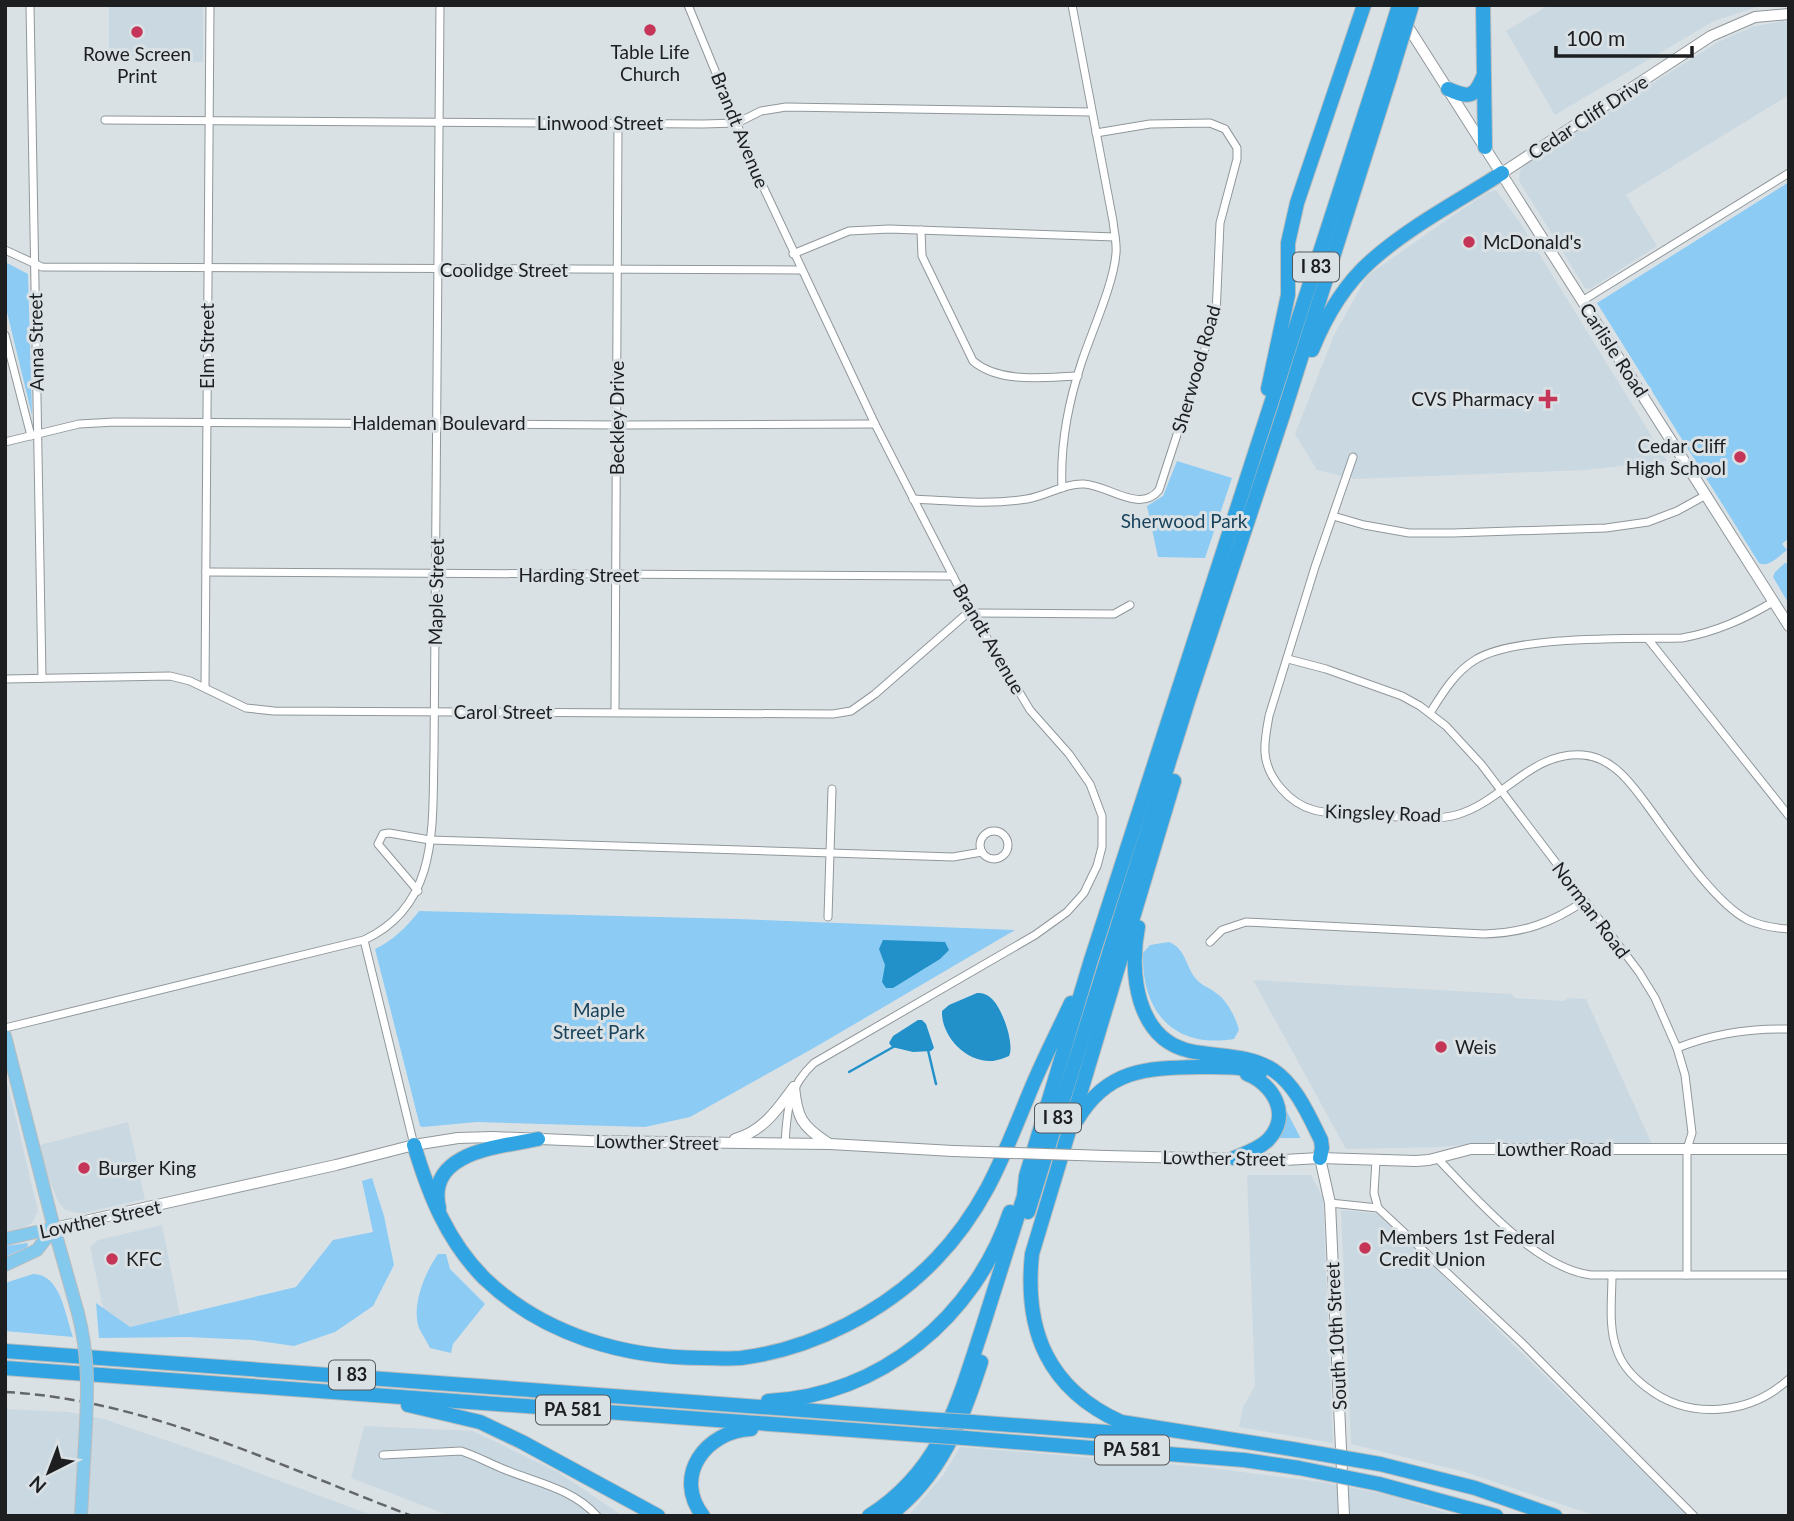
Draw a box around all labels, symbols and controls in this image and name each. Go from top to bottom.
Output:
scale bar [1556,14,1692,58]
marker: Table Life Church [642,22,658,38]
marker: Rowe Screen Print [129,24,145,40]
text: 100 m [1566,25,1625,50]
place label: Table Life Church [610,40,690,85]
place label: Rowe Screen Print [83,42,191,87]
street label: Brandt Avenue [707,68,774,191]
street label: Cedar Cliff Drive [1524,69,1652,164]
street label: Linwood Street [537,111,664,134]
place label: McDonald's [1483,230,1582,253]
marker: McDonald's [1461,234,1477,250]
road number: I 83 [1293,253,1339,282]
street label: Coolidge Street [440,258,568,281]
street label: Anna Street [23,292,48,391]
street label: Carlisle Road [1575,298,1653,401]
street label: Sherwood Road [1166,302,1225,435]
street label: Elm Street [195,303,218,389]
street label: Beckley Drive [605,361,628,475]
place label: CVS Pharmacy [1411,387,1534,410]
marker: CVS Pharmacy [1540,391,1556,407]
street label: Haldeman Boulevard [352,411,526,434]
place label: Cedar Cliff High School [1626,434,1726,479]
marker: Cedar Cliff High School [1732,449,1748,465]
park label: Sherwood Park [1121,509,1248,532]
street label: Maple Street [423,538,448,646]
street label: Harding Street [519,563,640,586]
street label: Brandt Avenue [949,580,1030,698]
street label: Carol Street [454,700,553,723]
street label: Kingsley Road [1324,799,1442,826]
street label: Norman Road [1548,857,1635,962]
park label: Maple Street Park [553,998,645,1043]
place label: Weis [1455,1035,1496,1058]
marker: Weis [1433,1039,1449,1055]
road number: I 83 [1035,1104,1081,1133]
street label: Lowther Street [595,1129,719,1154]
street label: Lowther Road [1496,1137,1612,1160]
street label: Lowther Street [1162,1145,1286,1170]
place label: Burger King [98,1156,196,1179]
marker: Burger King [76,1160,92,1176]
street label: Lowther Street [37,1194,163,1243]
place label: Members 1st Federal Credit Union [1379,1225,1555,1270]
marker: Members 1st Federal Credit Union [1357,1240,1373,1256]
place label: KFC [126,1247,162,1270]
marker: KFC [104,1251,120,1267]
street label: South 10th Street [1320,1261,1351,1411]
road number: I 83 [329,1360,375,1390]
road number: PA 581 [536,1395,610,1424]
road number: PA 581 [1095,1436,1169,1464]
north arrow [14,1437,84,1507]
text: N [24,1472,50,1498]

